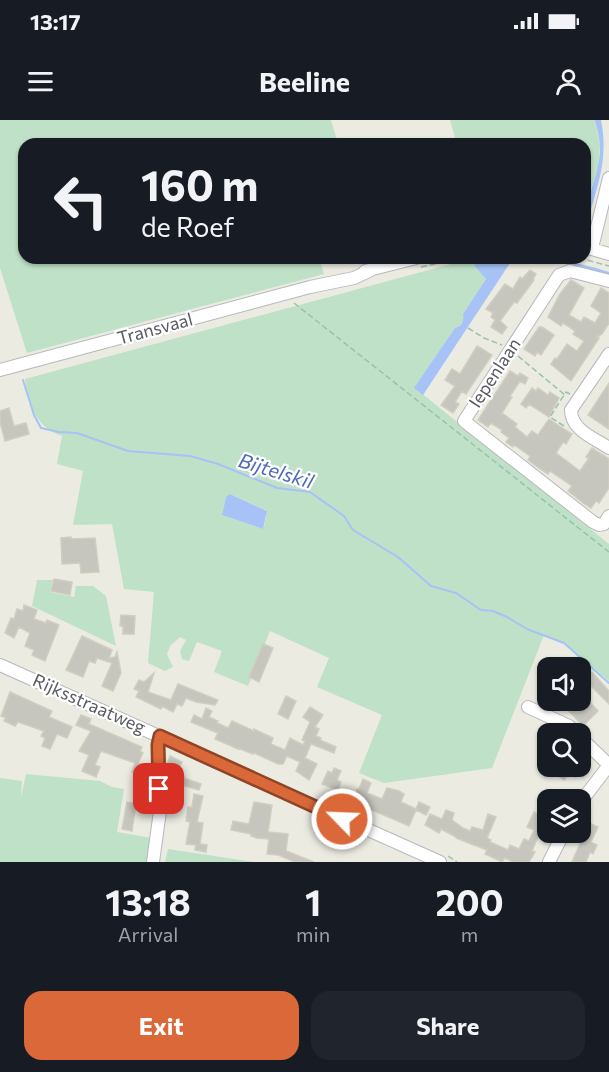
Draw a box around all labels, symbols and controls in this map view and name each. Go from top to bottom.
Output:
text: 13:17 [30,8,81,35]
icon: menu [24,65,57,98]
text: Beeline [259,65,350,98]
icon: person [552,65,585,98]
text: 160 m [141,158,259,210]
icon: left [42,162,120,240]
text: de Roef [141,210,234,243]
street label: Transvaal [115,307,195,349]
street label: Iepenlaan [464,333,525,411]
water label: Bijtelskil [236,447,317,493]
map controls [537,657,591,843]
button: sound [537,657,591,711]
street label: Rijksstraatweg [30,668,149,738]
button: search [537,723,591,777]
pin [133,763,184,814]
icon: arrive [142,772,175,805]
position arrow [310,787,374,851]
button: layers [537,789,591,843]
text: 13:18 [105,879,191,923]
text: 1 [305,879,321,923]
text: 200 [435,879,504,923]
text: Arrival [118,922,178,946]
text: min [296,922,330,946]
text: m [461,922,478,946]
button: Exit [24,991,299,1060]
button: Share [311,991,585,1060]

